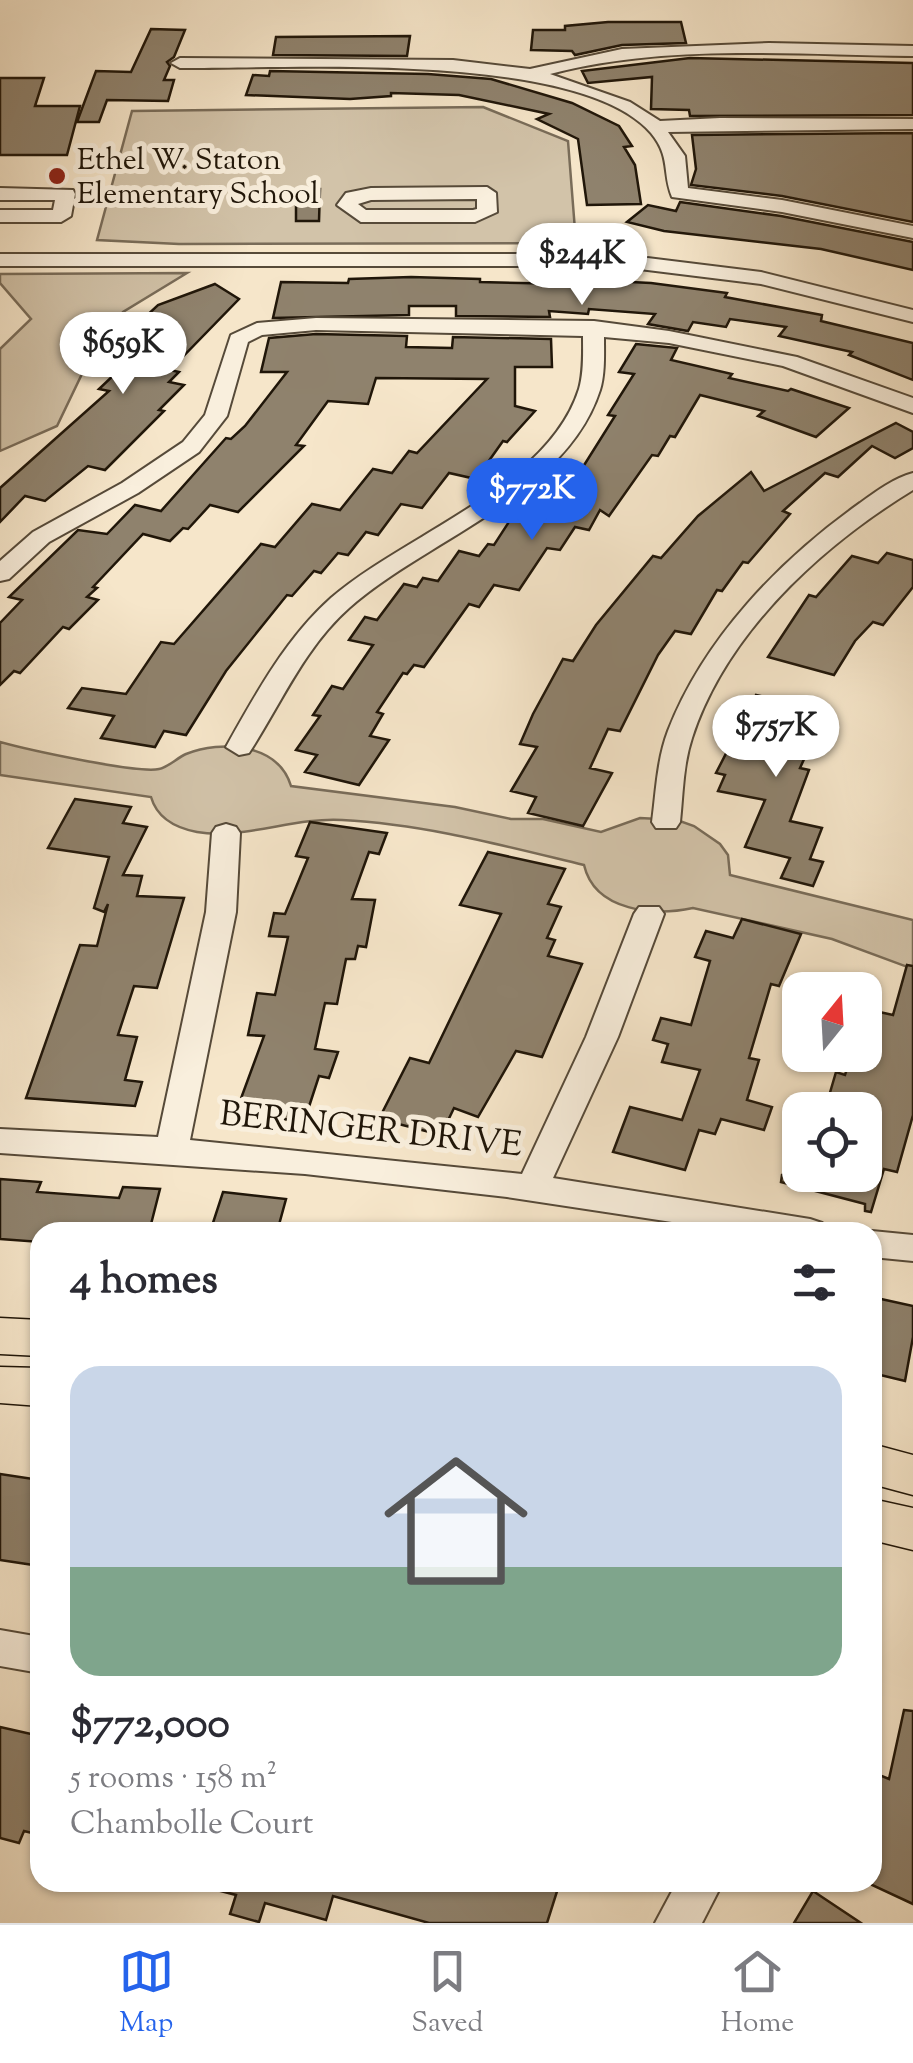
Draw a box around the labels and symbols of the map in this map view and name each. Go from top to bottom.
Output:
place label: Ethel W. Staton Elementary School [77,140,319,217]
marker: Ethel W. Staton Elementary School [46,165,68,187]
pin: $244K [512,223,652,308]
pin: $659K [53,312,193,397]
pin: $772K [462,458,602,543]
pin: $757K [706,695,846,780]
north arrow [782,972,882,1072]
street label: BERINGER DRIVE [217,1090,524,1173]

